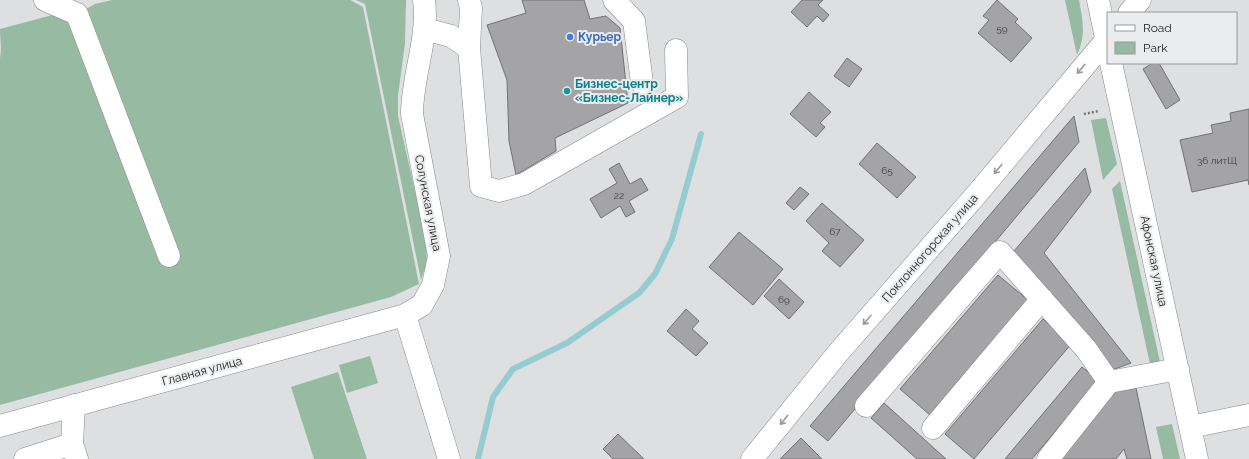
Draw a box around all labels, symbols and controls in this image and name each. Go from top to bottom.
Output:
legend [1107,12,1237,64]
text: Road [1143,21,1172,35]
house number: 59 [996,23,1008,34]
place label: Курьер [578,30,622,44]
marker: Курьер [565,32,575,42]
text: Park [1143,41,1168,55]
one-way arrow [1077,64,1086,75]
place label: Бизнес-центр «Бизнес-Лайнер» [575,77,683,105]
marker: Бизнес-центр «Бизнес-Лайнер» [562,86,572,96]
street label: Солунская улица [412,154,444,252]
house number: 36 литЩ [1197,155,1237,166]
one-way arrow [993,164,1002,174]
house number: 65 [881,165,893,176]
house number: 22 [614,190,624,201]
street label: Поклонногорская улица [879,191,981,305]
street label: Афонская улица [1138,214,1170,308]
house number: 67 [829,226,841,237]
house number: 69 [778,294,790,305]
one-way arrow [862,315,871,325]
street label: Главная улица [160,354,244,388]
one-way arrow [779,415,788,426]

